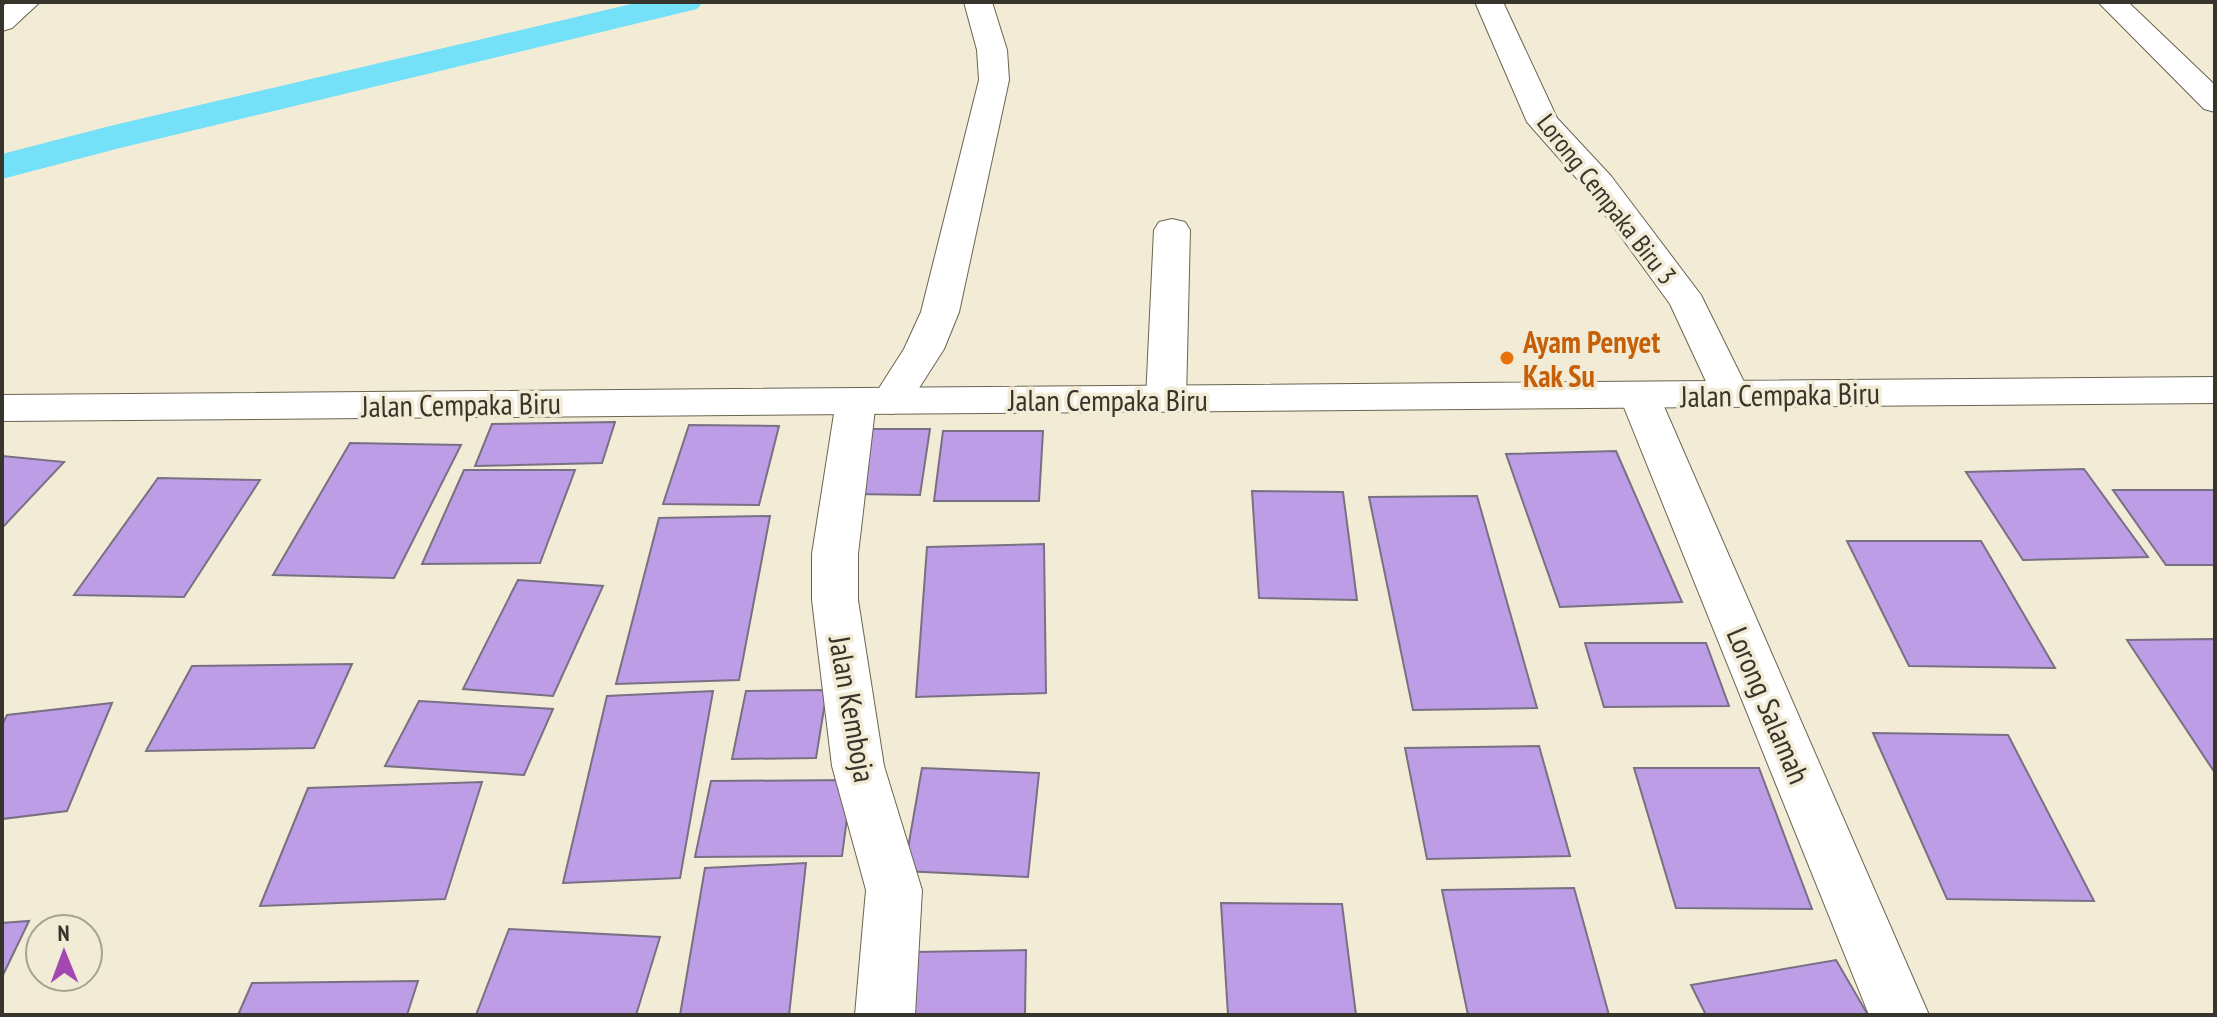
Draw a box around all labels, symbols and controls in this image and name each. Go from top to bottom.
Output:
street label: Lorong Cempaka Biru 3 [1530,107,1684,291]
place label: Ayam Penyet Kak Su [1522,322,1660,395]
marker: Ayam Penyet Kak Su [1498,349,1516,367]
street label: Jalan Cempaka Biru [1679,373,1880,415]
street label: Jalan Cempaka Biru [1007,380,1208,419]
street label: Jalan Cempaka Biru [360,383,561,425]
street label: Lorong Salamah [1719,621,1819,789]
street label: Jalan Kemboja [821,632,885,785]
north arrow [24,913,104,993]
text: N [57,919,70,947]

